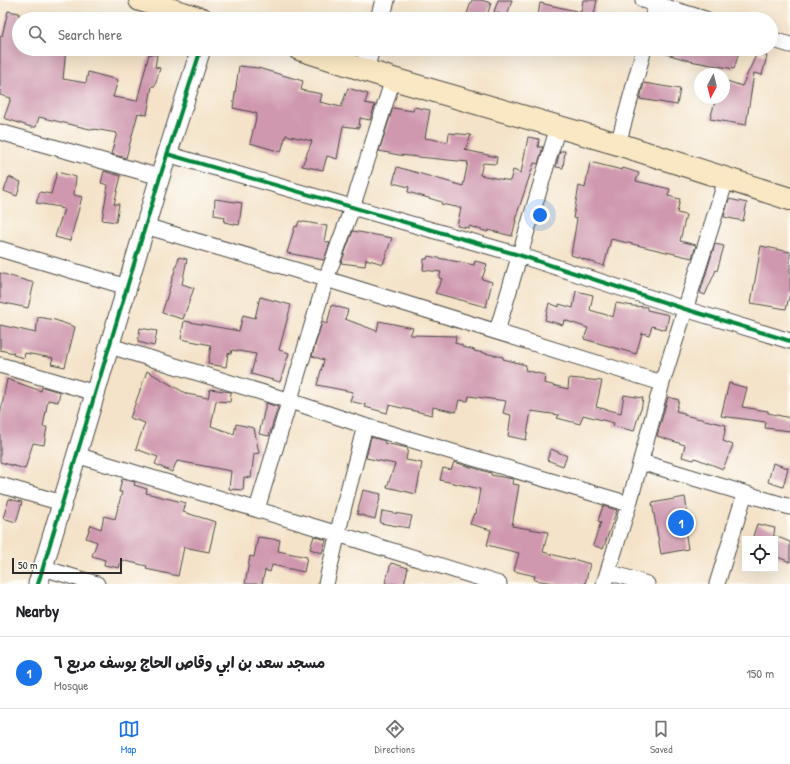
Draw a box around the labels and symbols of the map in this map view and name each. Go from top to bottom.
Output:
north arrow [694,68,730,104]
your location [530,205,550,225]
pin: 1 [668,508,694,538]
scale bar [12,556,122,575]

